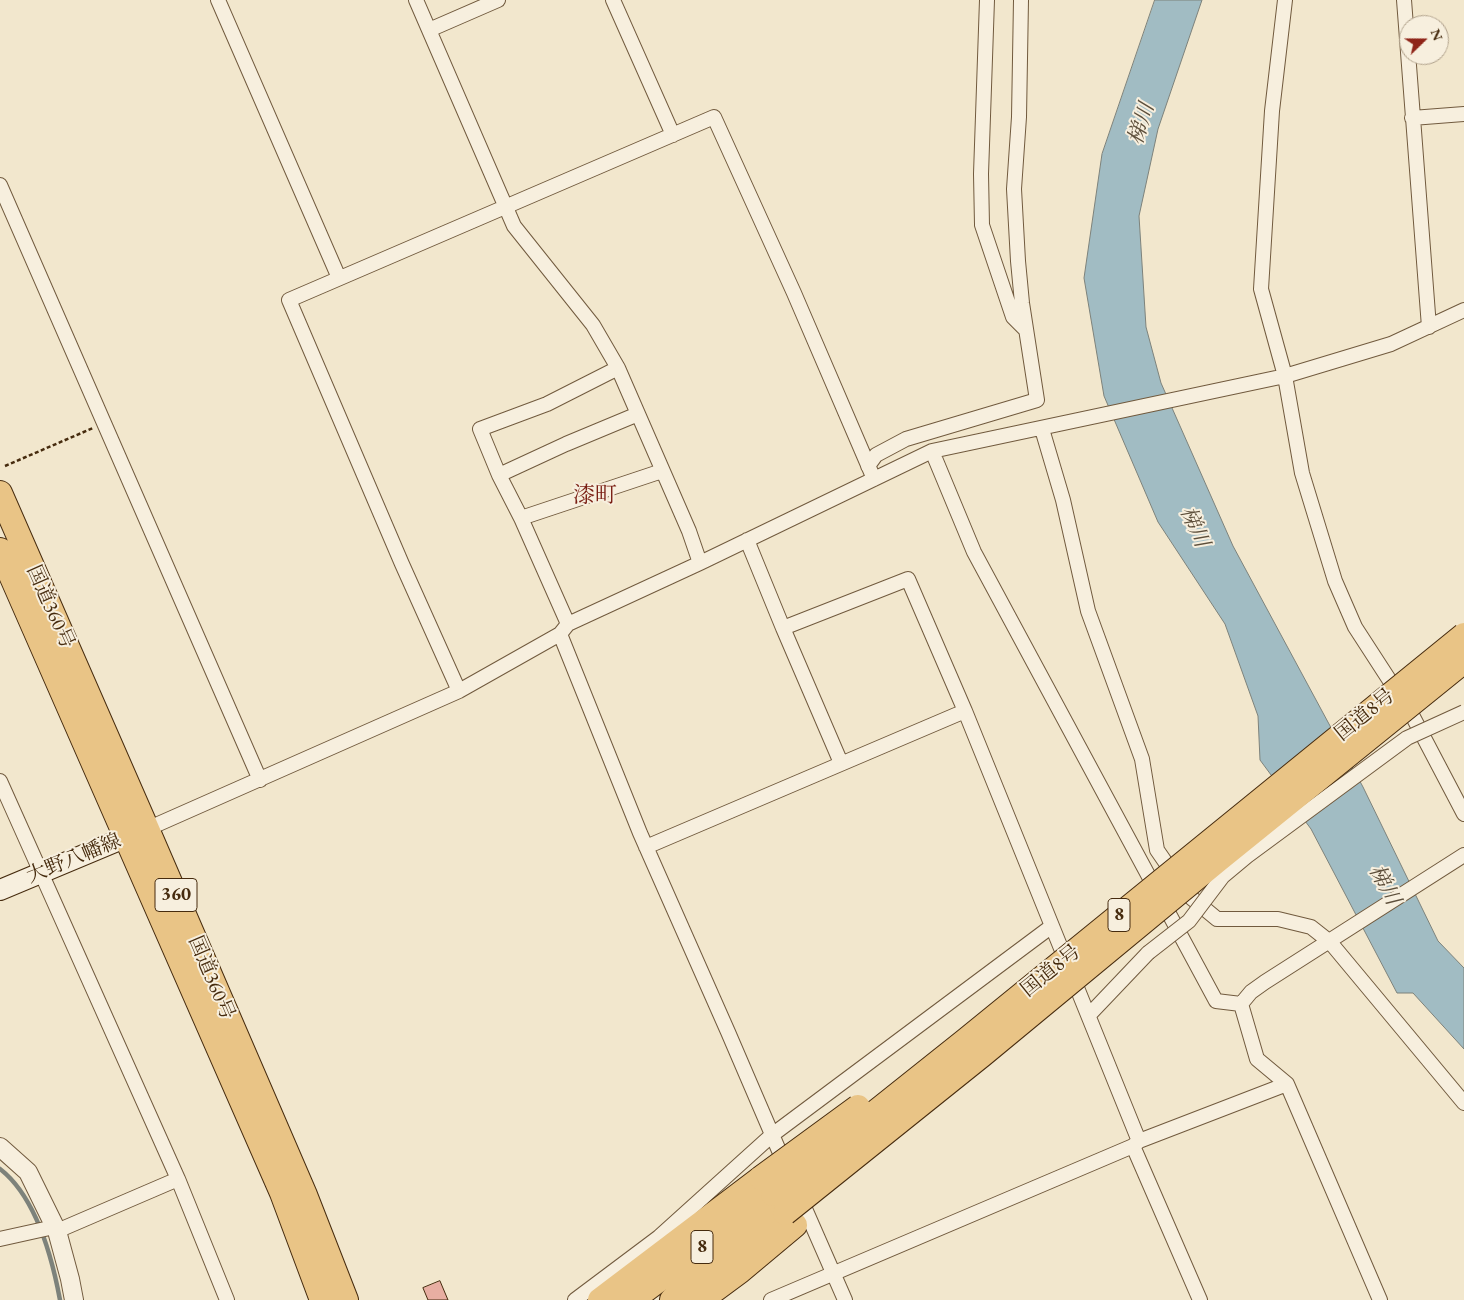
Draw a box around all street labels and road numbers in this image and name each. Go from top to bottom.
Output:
street label: 国道360号 [21,562,79,652]
street label: 国道8号 [1330,684,1400,746]
street label: 大野八幡線 [23,829,125,889]
road number: 360 [155,878,197,912]
road number: 8 [1108,898,1130,932]
street label: 国道360号 [183,932,239,1024]
street label: 国道8号 [1016,940,1086,1002]
road number: 8 [691,1230,713,1264]

